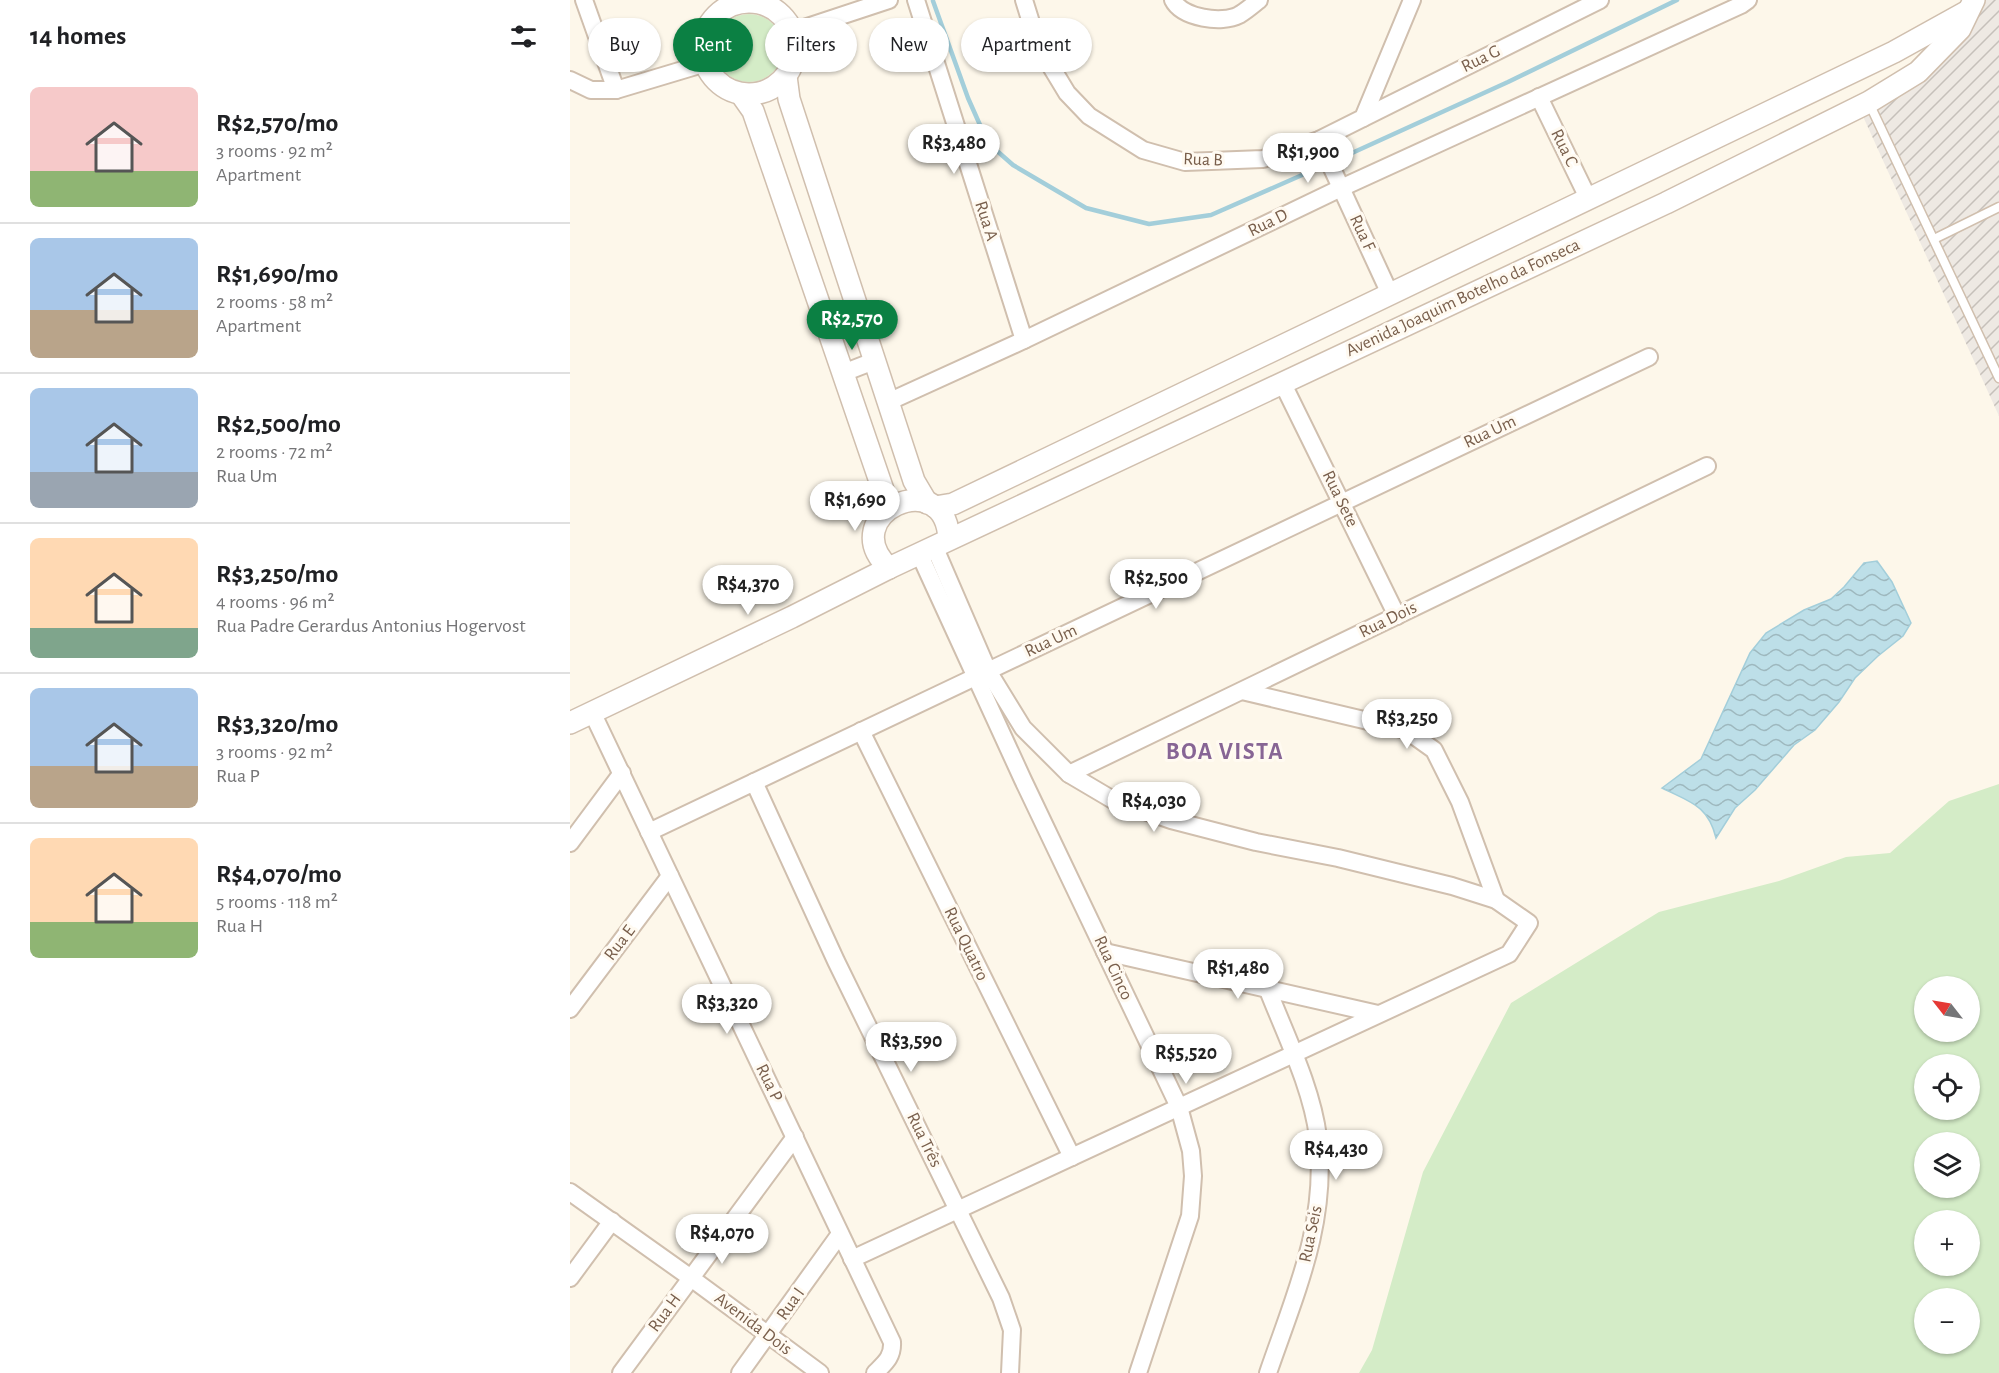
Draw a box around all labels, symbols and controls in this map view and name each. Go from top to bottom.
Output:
chip: Buy [588,18,661,72]
chip: Rent [673,18,753,72]
chip: Filters [765,18,857,72]
chip: New [869,18,949,72]
chip: Apartment [961,18,1092,72]
icon: filters [507,20,540,53]
text: 14 homes [30,23,126,49]
street label: Rua G [1459,42,1503,76]
text: R$2,570/mo [216,110,338,136]
icon: home [78,111,150,183]
pin: R$3,480 [899,124,1009,175]
street label: Rua C [1547,126,1581,170]
text: R$3,480 [922,133,986,153]
pin: R$1,900 [1253,133,1363,184]
text: 3 rooms · 92 m² [216,141,333,161]
text: R$1,900 [1276,142,1340,162]
street label: Rua B [1183,150,1223,170]
text: Apartment [216,165,301,185]
street label: Rua A [971,199,1001,244]
street label: Rua D [1245,206,1291,240]
street label: Rua F [1346,212,1378,254]
street label: Avenida Joaquim Botelho da Fonseca [1343,236,1583,360]
text: R$1,690/mo [216,261,338,287]
icon: home [78,262,150,334]
text: 2 rooms · 58 m² [216,292,333,312]
pin: R$2,570 [797,300,907,351]
text: R$2,570 [821,309,883,329]
text: Apartment [216,316,301,336]
text: R$2,500/mo [216,411,341,437]
icon: home [78,412,150,484]
street label: Rua Um [1461,412,1519,452]
text: 2 rooms · 72 m² [216,442,333,462]
text: Rua Um [216,466,278,486]
street label: Rua Sete [1319,468,1361,530]
pin: R$1,690 [800,481,910,532]
text: R$1,690 [824,490,886,510]
pin: R$2,500 [1101,559,1211,610]
text: R$3,250/mo [216,561,338,587]
icon: home [78,562,150,634]
pin: R$4,370 [693,565,803,616]
text: R$2,500 [1124,568,1188,588]
text: R$4,370 [716,574,780,594]
text: 4 rooms · 96 m² [216,592,334,612]
street label: Rua Dois [1356,598,1420,642]
text: Rua Padre Gerardus Antonius Hogervost [216,616,526,636]
street label: Rua Um [1022,621,1080,661]
pin: R$3,250 [1352,699,1462,750]
text: R$3,250 [1376,708,1438,728]
text: R$3,320/mo [216,711,338,737]
icon: home [78,712,150,784]
district label: BOA VISTA [1166,740,1284,764]
text: 3 rooms · 92 m² [216,742,333,762]
text: Rua P [216,766,260,786]
pin: R$4,030 [1099,782,1209,833]
text: R$4,030 [1122,791,1186,811]
text: R$4,070/mo [216,861,342,887]
icon: home [78,862,150,934]
text: 5 rooms · 118 m² [216,892,338,912]
street label: Rua Quatro [940,904,992,984]
text: Rua H [216,916,263,936]
street label: Rua E [601,922,639,964]
street label: Rua Cinco [1090,933,1136,1003]
pin: R$1,480 [1183,949,1293,1000]
text: R$1,480 [1207,958,1269,978]
north arrow [1914,976,1980,1042]
map controls [1914,976,1980,1354]
pin: R$3,320 [672,984,782,1035]
text: R$3,320 [696,993,758,1013]
pin: R$3,590 [856,1022,966,1073]
text: R$3,590 [880,1031,942,1051]
pin: R$5,520 [1131,1034,1241,1085]
text: R$5,520 [1155,1043,1217,1063]
button: locate [1914,1054,1980,1120]
street label: Rua P [752,1061,786,1105]
street label: Rua Três [903,1110,945,1170]
pin: R$4,430 [1281,1130,1391,1181]
button: layers [1914,1132,1980,1198]
text: R$4,430 [1304,1139,1368,1159]
street label: Rua Seis [1296,1204,1326,1264]
button: + [1914,1210,1980,1276]
pin: R$4,070 [667,1214,777,1265]
text: R$4,070 [690,1223,754,1243]
street label: Rua I [774,1285,808,1323]
button: − [1914,1288,1980,1354]
street label: Avenida Dois [711,1289,795,1359]
street label: Rua H [645,1291,685,1335]

